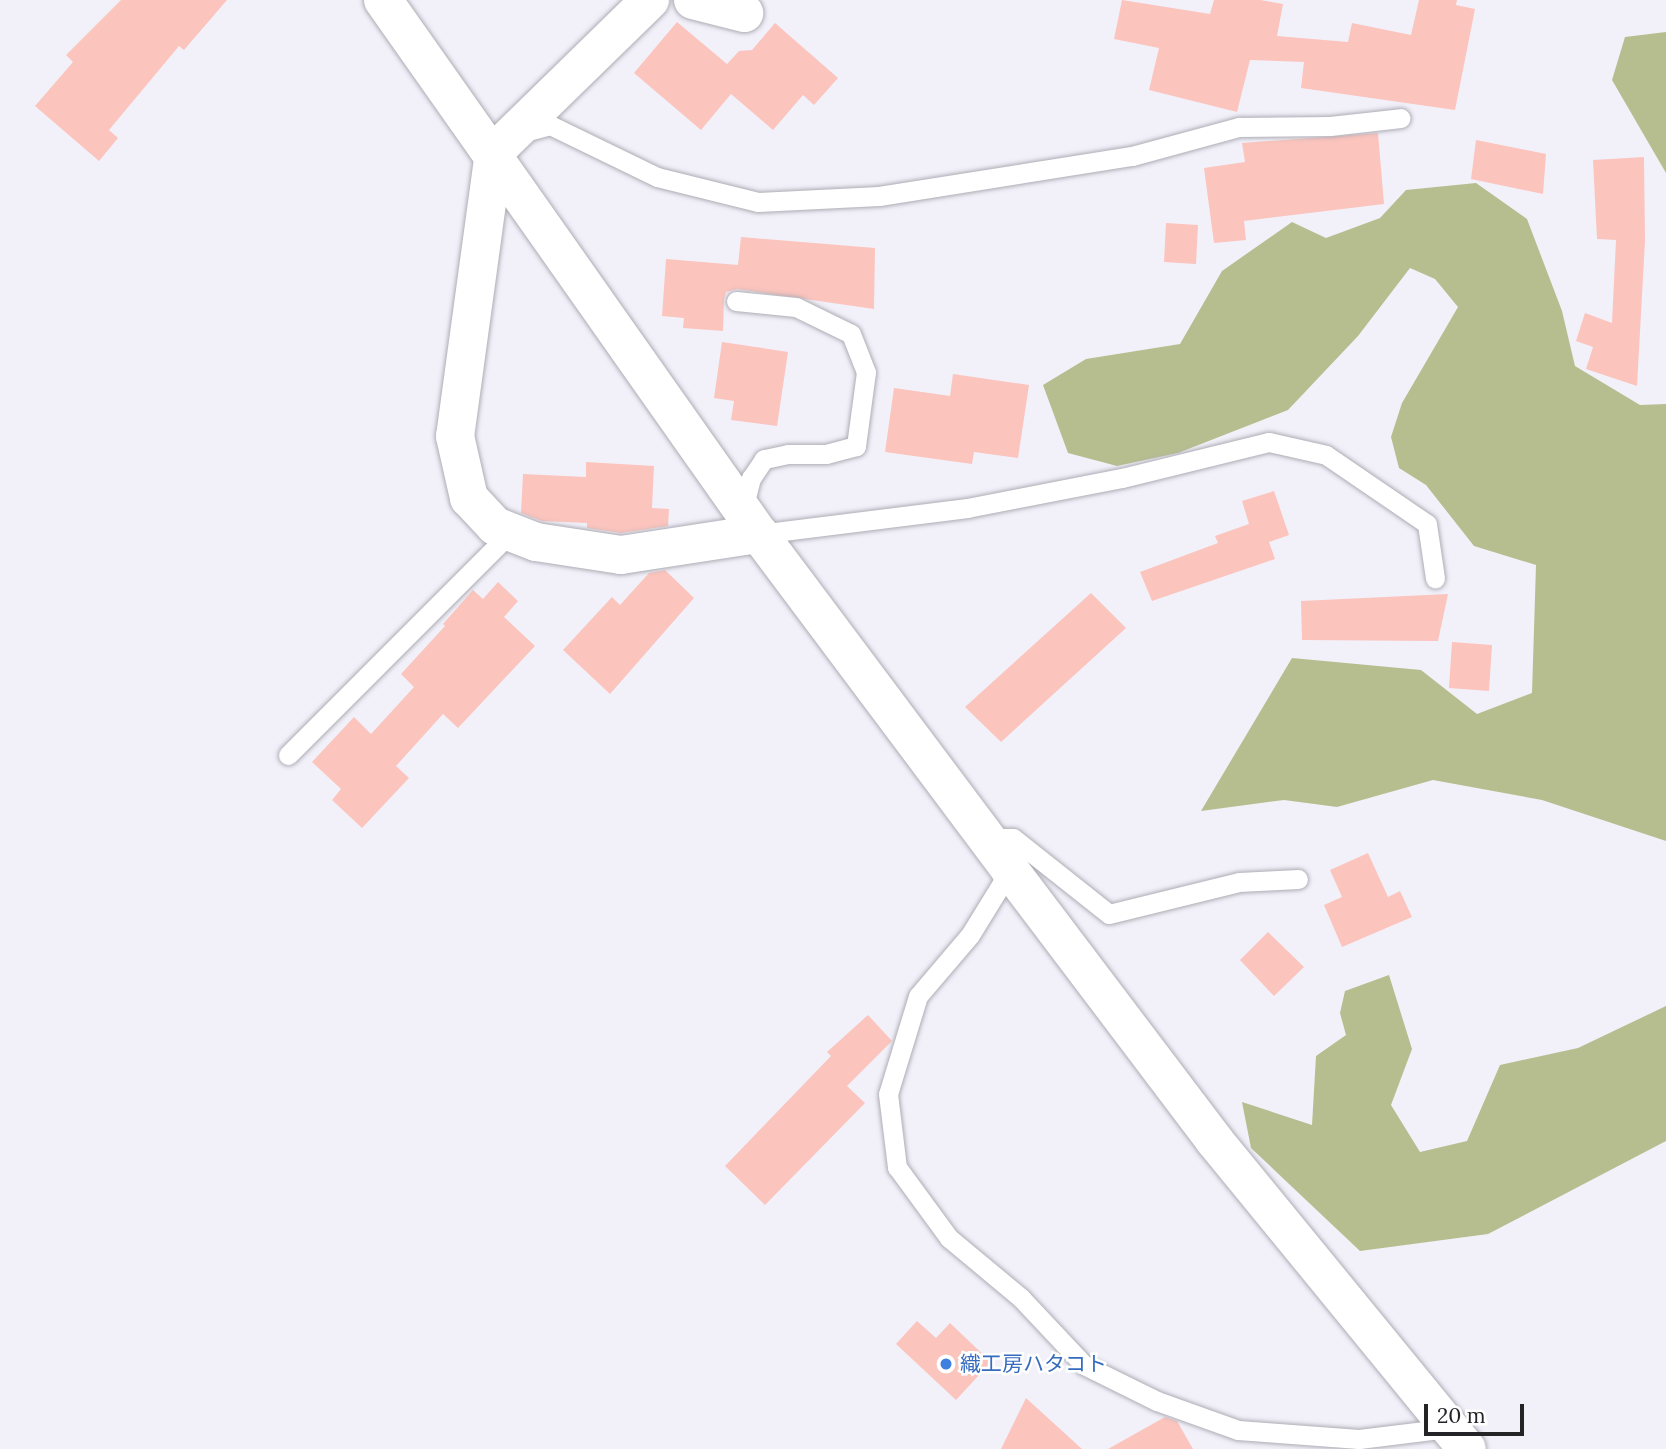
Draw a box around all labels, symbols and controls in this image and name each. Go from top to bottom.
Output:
place label: 織工房ハタコト [960,1351,1107,1377]
marker: 織工房ハタコト [938,1356,954,1372]
scale bar [1428,1390,1528,1434]
text: 20 m [1437,1402,1486,1429]

